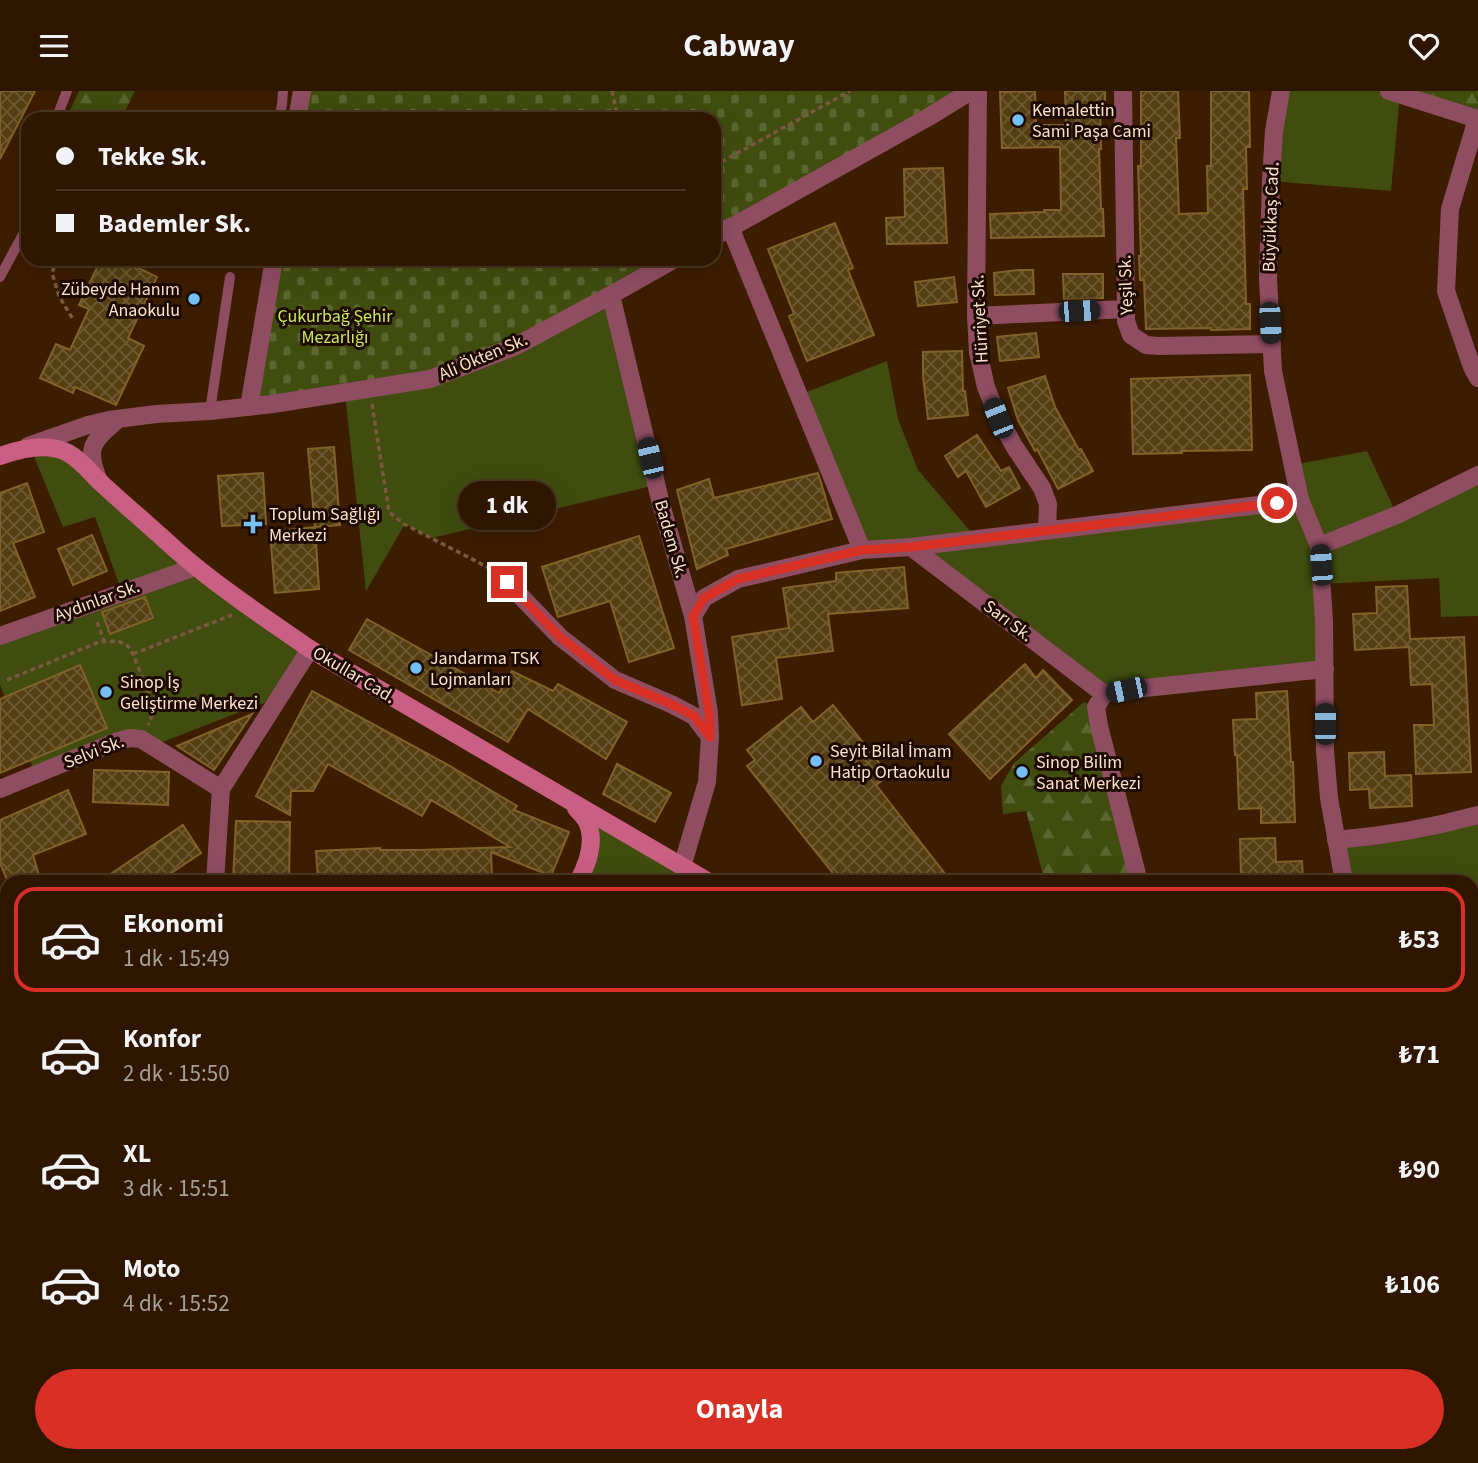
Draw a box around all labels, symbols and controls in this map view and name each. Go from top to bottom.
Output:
text: Cabway [683,23,795,69]
icon: menu [35,27,73,65]
icon: heart [1405,27,1443,65]
place label: Kemalettin Sami Paşa Cami [1032,98,1151,144]
marker: Kemalettin Sami Paşa Cami [1010,112,1026,128]
text: Tekke Sk. [98,138,207,175]
street label: Büyükkaş Cad. [1257,161,1285,273]
text: Bademler Sk. [98,205,251,242]
street label: Yeşil Sk. [1112,255,1140,316]
street label: Hürriyet Sk. [965,274,995,364]
place label: Zübeyde Hanım Anaokulu [61,277,180,323]
marker: Zübeyde Hanım Anaokulu [186,291,202,307]
car [1058,299,1101,323]
car [1259,301,1282,345]
park label: Çukurbağ Şehir Mezarlığı [277,304,393,350]
street label: Ali Ökten Sk. [435,327,531,387]
car [981,395,1016,441]
car [636,435,665,481]
callout: 1 dk [458,481,556,529]
route start [1261,487,1293,519]
text: 1 dk [486,489,528,522]
street label: Badem Sk. [648,497,694,581]
place label: Toplum Sağlığı Merkezi [269,502,380,548]
marker: Toplum Sağlığı Merkezi [243,514,263,534]
car [1310,543,1333,587]
route end [491,566,523,598]
street label: Aydınlar Sk. [51,574,143,628]
street label: Sarı Sk. [978,594,1038,648]
street label: Okullar Cad. [308,641,400,709]
place label: Jandarma TSK Lojmanları [430,646,540,692]
marker: Jandarma TSK Lojmanları [408,660,424,676]
place label: Sinop İş Geliştirme Merkezi [120,670,258,716]
car [1104,675,1149,705]
marker: Sinop İş Geliştirme Merkezi [98,684,114,700]
car [1315,703,1336,745]
street label: Selvi Sk. [60,729,128,775]
place label: Seyit Bilal İmam Hatip Ortaokulu [830,739,952,785]
place label: Sinop Bilim Sanat Merkezi [1036,750,1141,796]
marker: Seyit Bilal İmam Hatip Ortaokulu [808,753,824,769]
marker: Sinop Bilim Sanat Merkezi [1014,764,1030,780]
text: Ekonomi [123,905,224,942]
icon: car [39,908,102,971]
text: ₺53 [1399,921,1440,958]
text: 1 dk · 15:49 [123,942,230,975]
text: Konfor [123,1020,201,1057]
icon: car [39,1023,102,1086]
text: ₺71 [1399,1036,1440,1073]
text: 2 dk · 15:50 [123,1057,230,1090]
text: XL [123,1135,151,1172]
icon: car [39,1138,102,1201]
text: ₺90 [1399,1151,1440,1188]
text: 3 dk · 15:51 [123,1172,230,1205]
text: Moto [123,1250,180,1287]
icon: car [39,1253,102,1316]
text: ₺106 [1385,1266,1440,1303]
text: 4 dk · 15:52 [123,1287,230,1320]
button: Onayla [35,1369,1444,1449]

